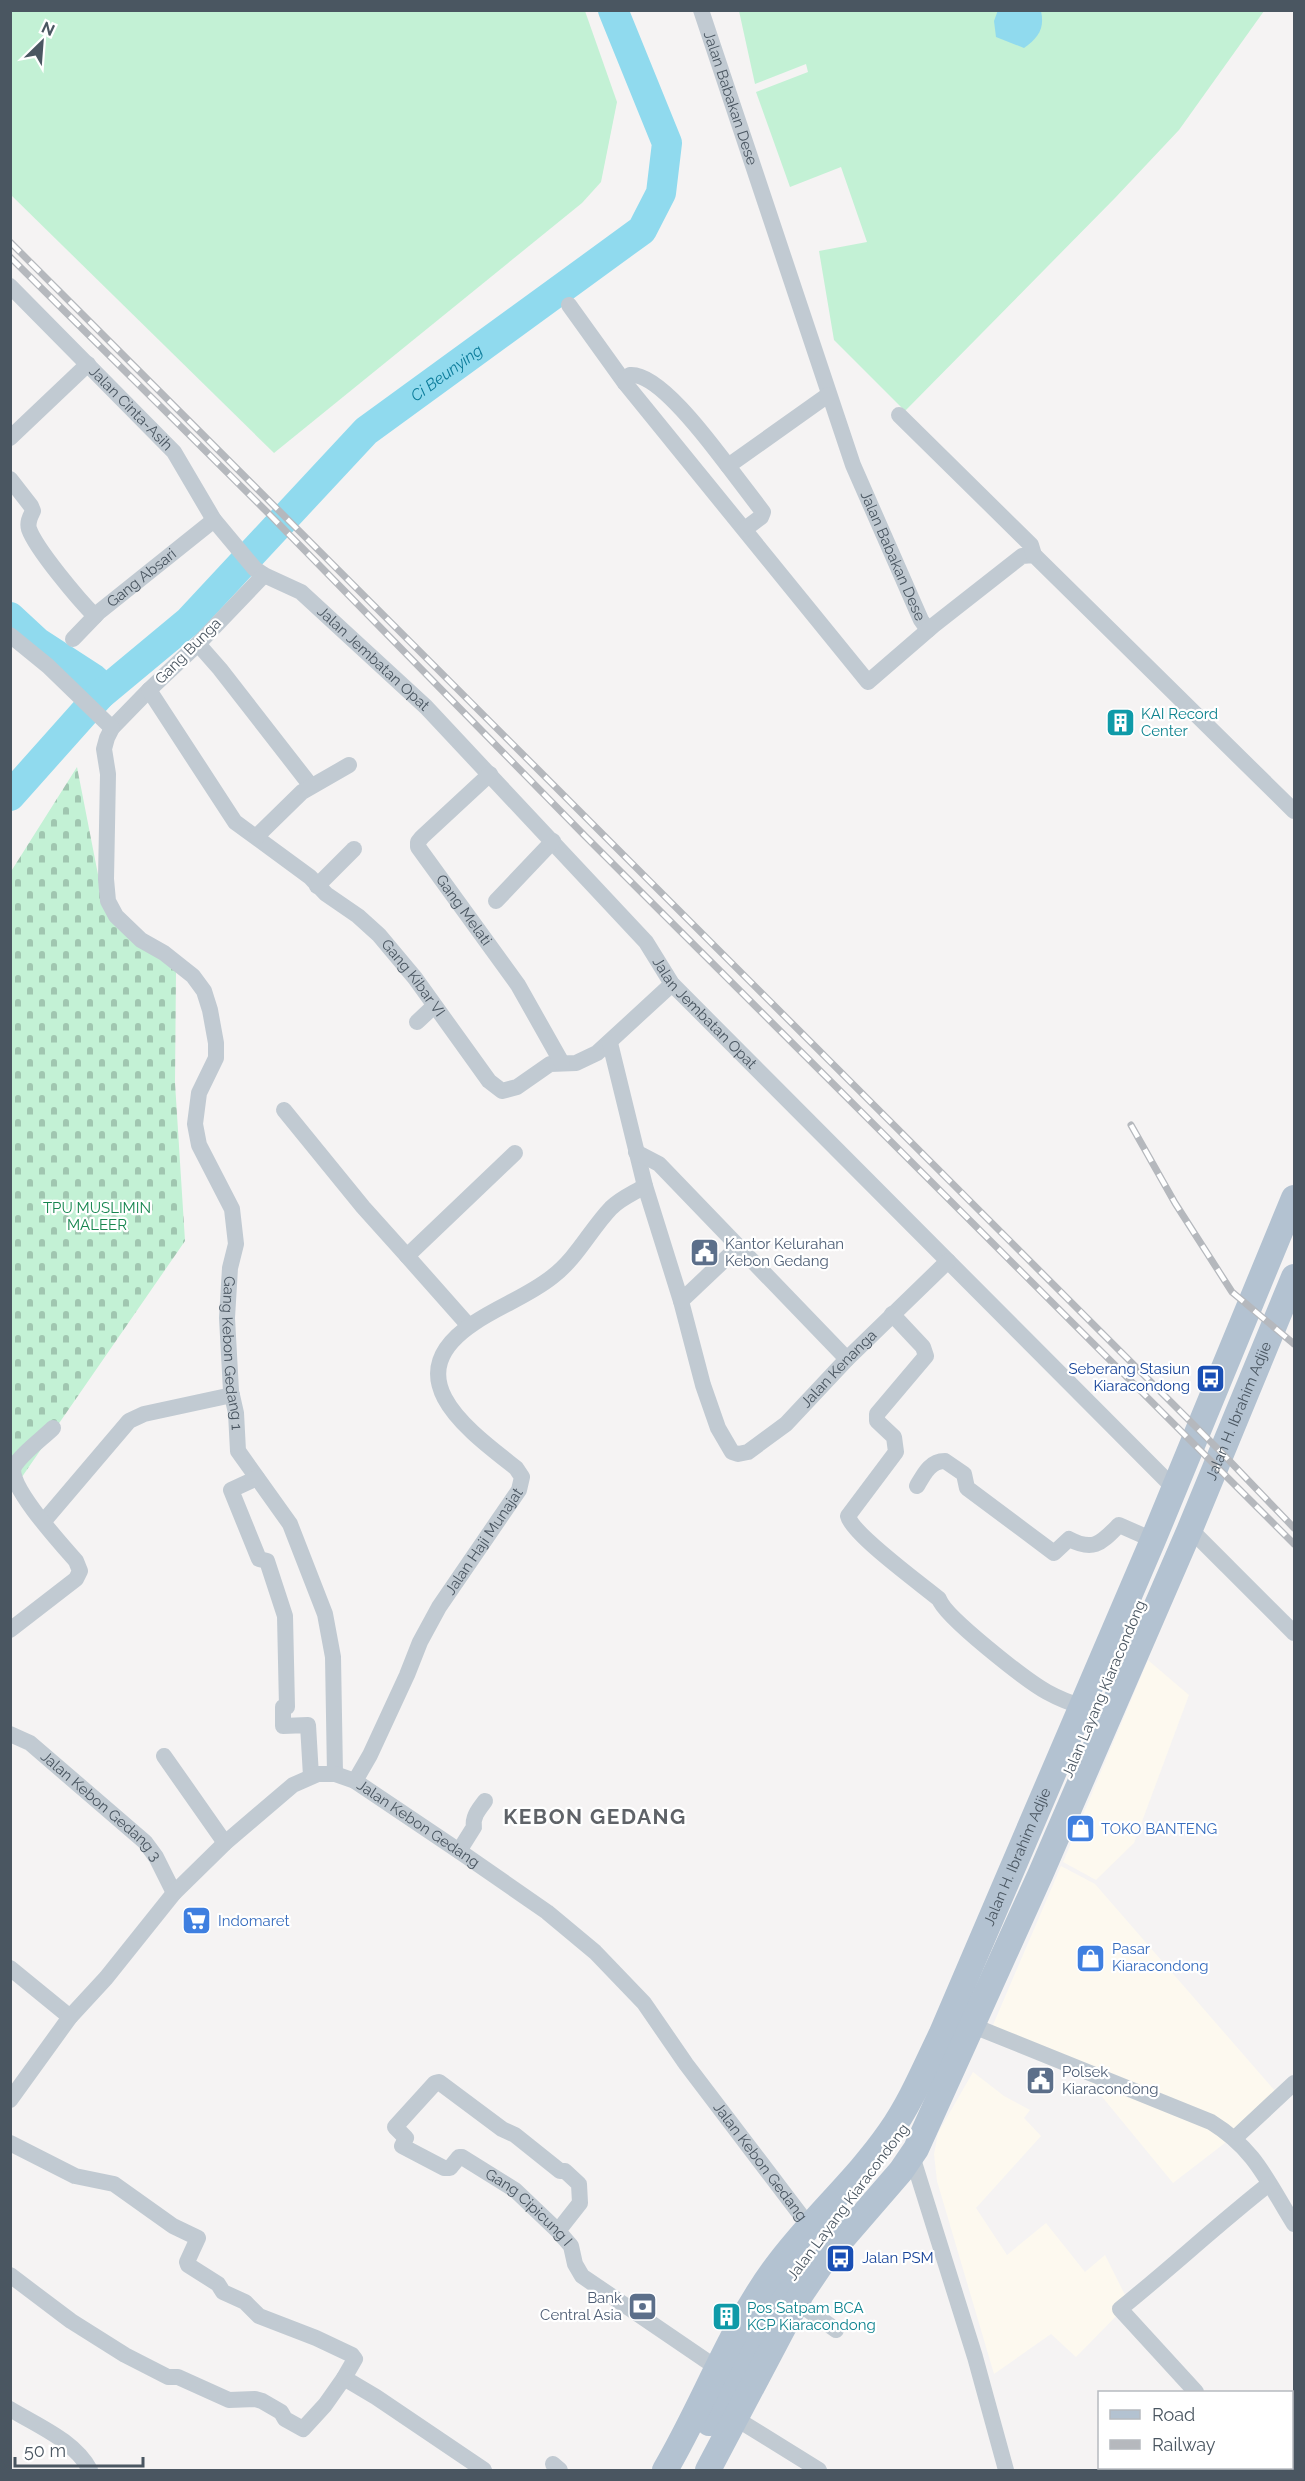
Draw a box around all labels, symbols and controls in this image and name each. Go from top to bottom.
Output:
north arrow [12,12,72,72]
text: N [39,18,58,40]
street label: Jalan Babakan Dese [700,29,761,168]
water label: Ci Beunying [407,340,486,405]
street label: Jalan Cinta-Asih [85,362,176,454]
street label: Jalan Babakan Dese [857,488,929,624]
street label: Gang Absari [103,545,180,611]
street label: Jalan Jembatan Opat [313,602,433,715]
street label: Gang Bunga [151,614,225,688]
place label: KAI Record Center [1141,705,1218,740]
building icon: KAI Record Center [1104,707,1136,739]
street label: Gang Melati [432,871,495,949]
street label: Gang Kibar VI [377,936,449,1020]
street label: Jalan Jembatan Opat [649,954,760,1073]
park label: TPU MUSLIMIN MALEER [43,1199,151,1234]
place label: Kantor Kelurahan Kebon Gedang [725,1235,844,1270]
public building icon: Kantor Kelurahan Kebon Gedang [688,1237,720,1269]
street label: Gang Kebon Gedang 1 [218,1276,246,1431]
street label: Jalan Kenanga [797,1326,880,1411]
street label: Jalan H. Ibrahim Adjie [1202,1339,1275,1483]
place label: Seberang Stasiun Kiaracondong [1068,1360,1190,1395]
bus stop icon: Seberang Stasiun Kiaracondong [1195,1362,1227,1394]
street label: Jalan Haji Munajat [441,1485,527,1598]
street label: Jalan Layang Kiaracondong [1058,1597,1150,1781]
street label: Jalan Kebon Gedang 3 [37,1747,165,1864]
street label: Jalan Kebon Gedang [354,1776,483,1872]
street label: Jalan H. Ibrahim Adjie [980,1785,1055,1928]
district label: KEBON GEDANG [503,1804,687,1829]
shop icon: TOKO BANTENG [1064,1813,1096,1845]
place label: TOKO BANTENG [1101,1820,1217,1838]
supermarket icon: Indomaret [181,1905,213,1937]
place label: Indomaret [218,1912,289,1930]
place label: Pasar Kiaracondong [1112,1940,1209,1975]
shop icon: Pasar Kiaracondong [1075,1942,1107,1974]
place label: Polsek Kiaracondong [1062,2063,1159,2098]
public building icon: Polsek Kiaracondong [1025,2065,1057,2097]
street label: Jalan Kebon Gedang [709,2099,811,2224]
street label: Jalan Layang Kiaracondong [783,2120,913,2284]
street label: Gang Cipicung I [482,2165,576,2250]
bus stop icon: Jalan PSM [825,2242,857,2274]
place label: Jalan PSM [862,2249,934,2267]
place label: Bank Central Asia [540,2289,622,2324]
bank icon: Bank Central Asia [627,2291,659,2323]
place label: Pos Satpam BCA KCP Kiaracondong [747,2299,876,2334]
building icon: Pos Satpam BCA KCP Kiaracondong [710,2301,742,2333]
legend [1098,2391,1293,2469]
text: Road [1152,2404,1195,2425]
scale bar [15,2430,142,2468]
text: Railway [1152,2434,1216,2455]
text: 50 m [24,2440,66,2461]

